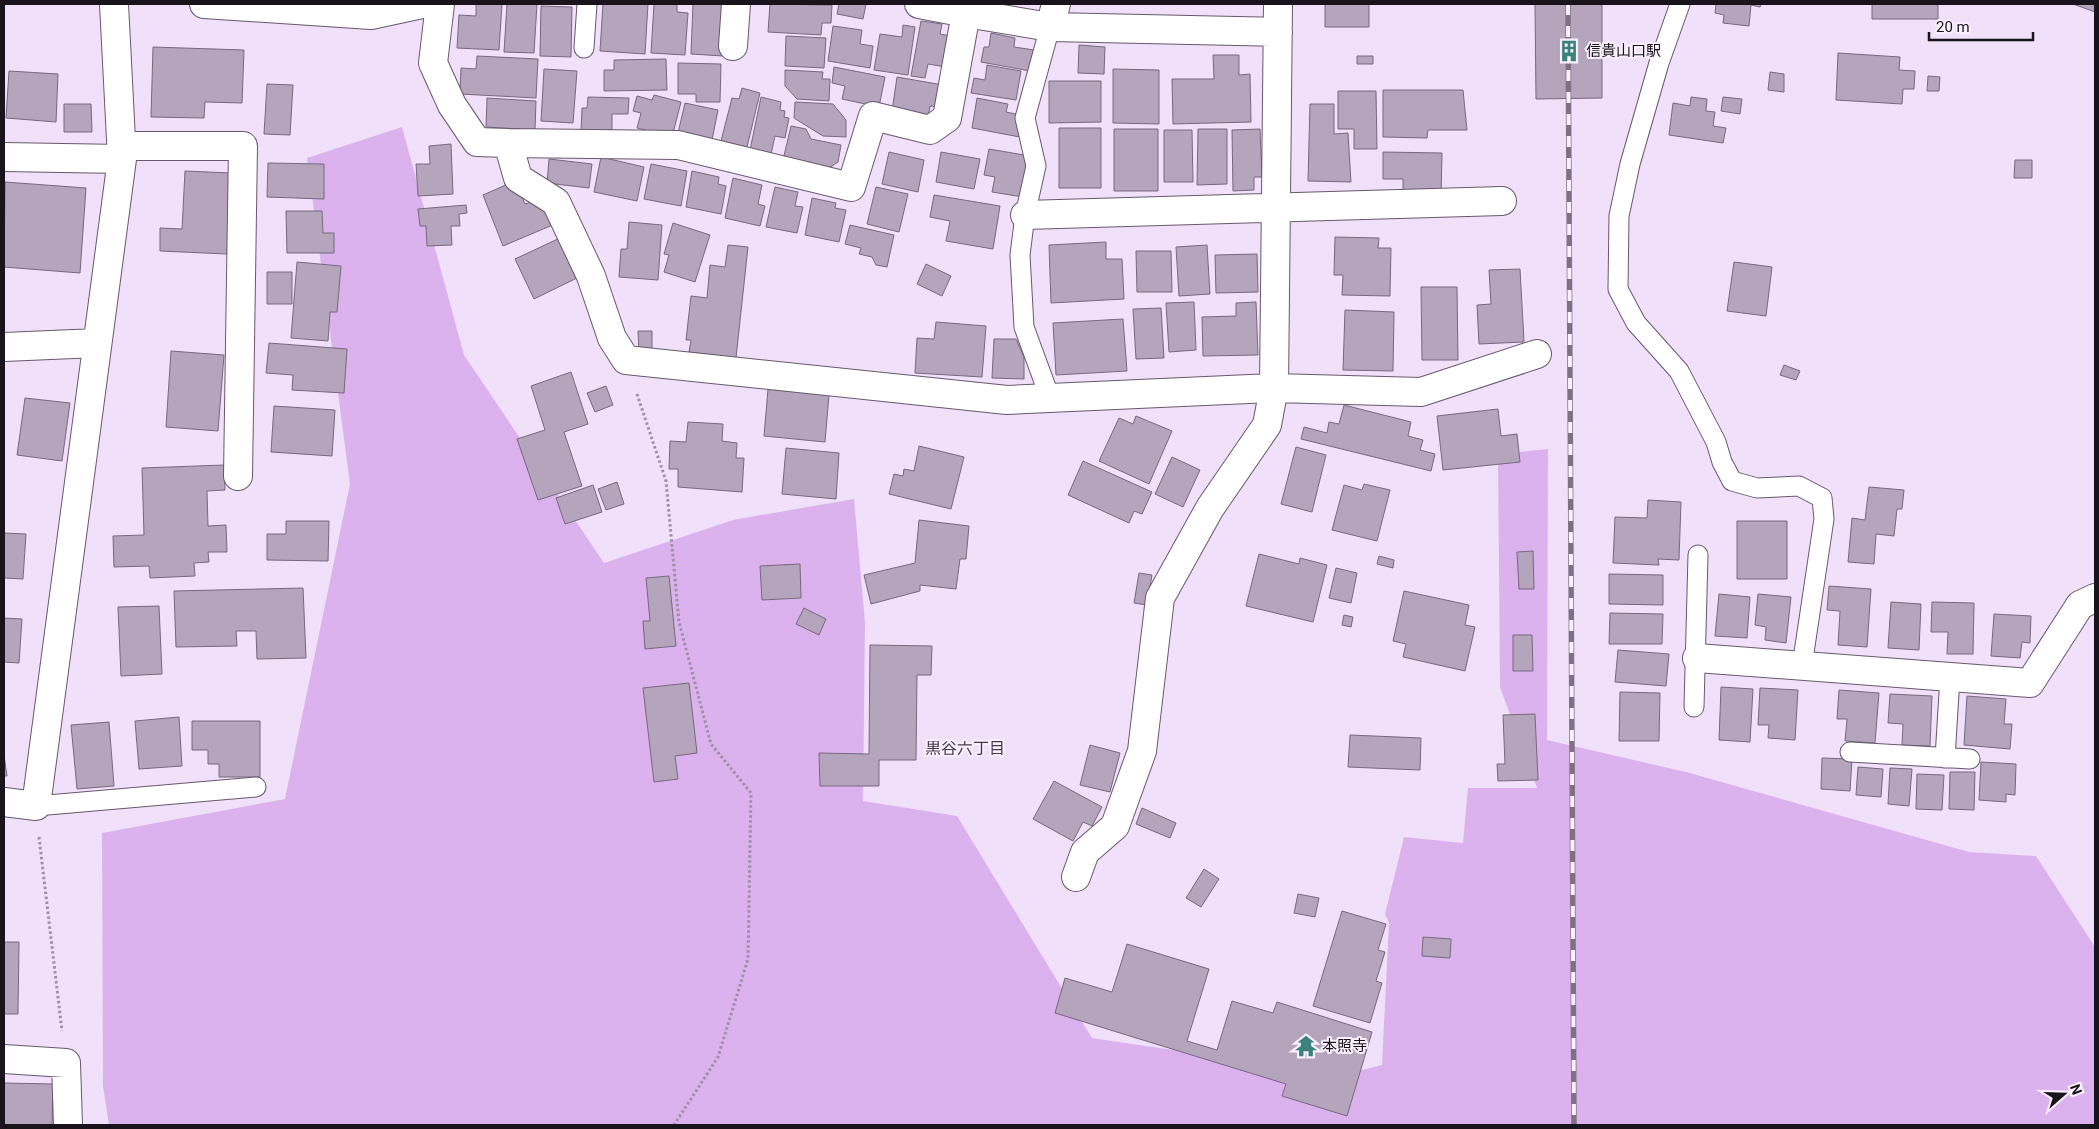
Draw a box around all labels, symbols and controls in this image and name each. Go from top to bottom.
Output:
scale bar [1929,10,2033,42]
text: 20 m [1936,18,1970,36]
building icon: 信貴山口駅 [1556,38,1582,64]
place label: 信貴山口駅 [1586,42,1661,60]
district label: 黒谷六丁目 [925,739,1005,758]
temple icon: 本照寺 [1293,1033,1319,1059]
place label: 本照寺 [1322,1037,1367,1055]
north arrow [2039,1069,2089,1119]
text: N [2067,1082,2085,1097]

